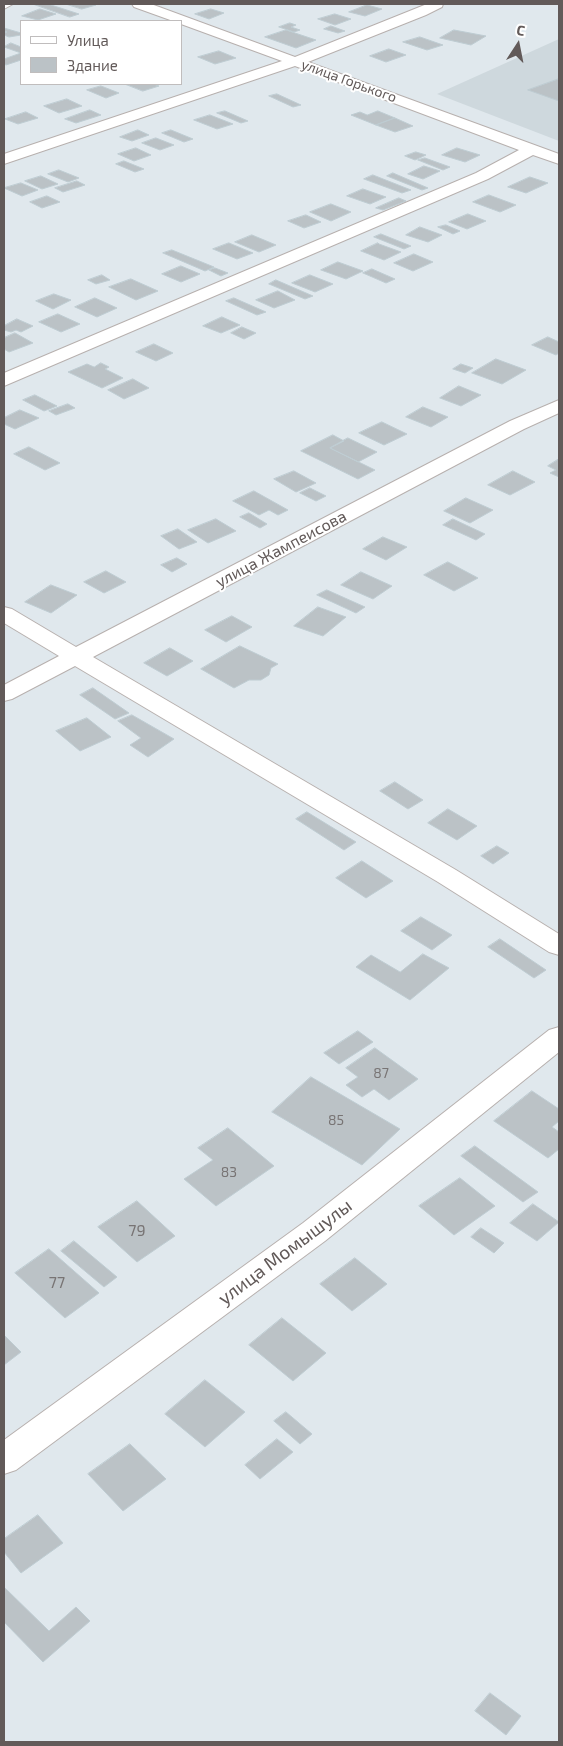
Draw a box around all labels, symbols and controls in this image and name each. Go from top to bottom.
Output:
legend [20,20,182,85]
north arrow [493,20,543,70]
text: С [515,21,527,39]
text: Улица [67,31,109,49]
text: Здание [67,56,118,74]
street label: улица Горького [299,56,399,106]
street label: улица Жампеисова [212,506,350,592]
house number: 87 [373,1065,389,1081]
house number: 85 [328,1112,344,1128]
house number: 83 [221,1164,237,1180]
street label: улица Момышулы [213,1194,357,1310]
house number: 79 [128,1221,146,1241]
house number: 77 [49,1273,65,1293]

